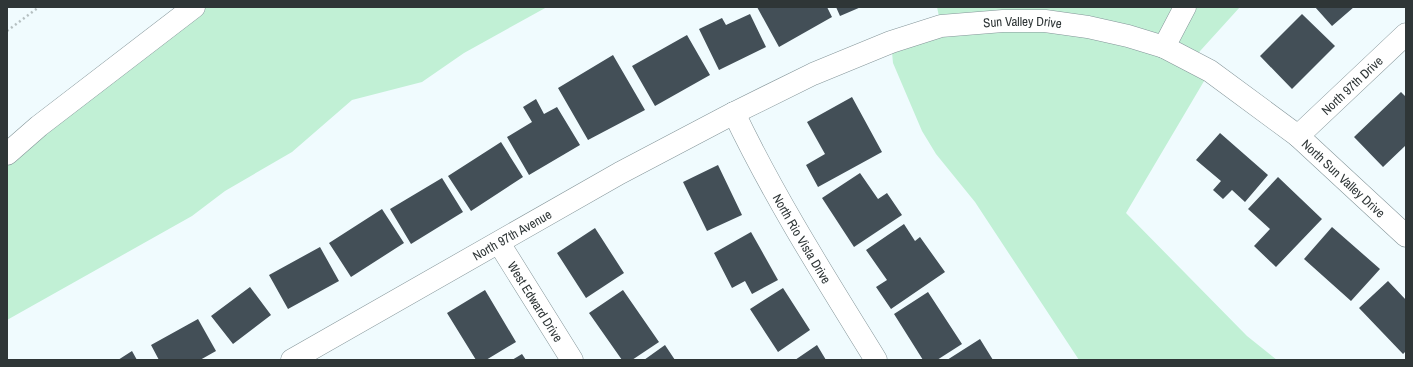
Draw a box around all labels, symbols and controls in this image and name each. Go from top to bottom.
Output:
street label: Sun Valley Drive [983,13,1063,32]
street label: North 97th Drive [1318,52,1387,119]
street label: North Sun Valley Drive [1298,136,1389,222]
street label: North Rio Vista Drive [769,191,835,287]
street label: North 97th Avenue [469,206,555,264]
street label: West Edward Drive [504,258,567,345]

